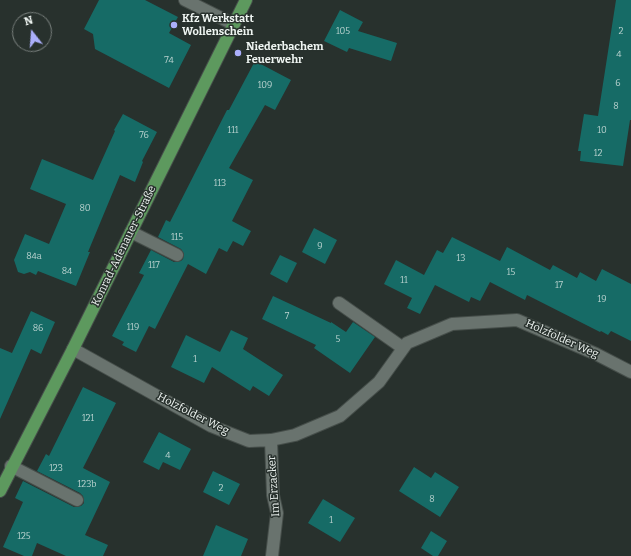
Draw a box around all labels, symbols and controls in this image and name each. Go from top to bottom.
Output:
north arrow [12,12,52,52]
place label: Kfz Werkstatt Wollenschein [182,12,254,38]
text: N [23,14,35,28]
marker: Kfz Werkstatt Wollenschein [169,20,179,30]
house number: 105 [336,26,350,36]
house number: 2 [619,26,623,36]
place label: Niederbachem Feuerwehr [246,40,323,66]
marker: Niederbachem Feuerwehr [233,48,243,58]
house number: 4 [616,49,622,59]
house number: 74 [164,55,174,65]
house number: 6 [615,78,621,88]
house number: 109 [258,80,272,90]
house number: 8 [613,101,619,111]
house number: 111 [228,125,238,135]
house number: 10 [597,125,607,135]
house number: 76 [139,130,149,140]
house number: 12 [594,148,602,158]
house number: 113 [214,178,226,188]
street label: Konrad-Adenauer-Straße [89,184,159,308]
house number: 80 [79,203,91,213]
house number: 115 [171,232,183,242]
house number: 9 [317,241,323,251]
house number: 84a [26,251,42,261]
house number: 13 [457,253,465,263]
house number: 117 [148,260,160,270]
house number: 84 [62,266,72,276]
house number: 15 [507,267,515,277]
house number: 11 [400,275,408,285]
house number: 17 [555,280,563,290]
house number: 19 [598,294,606,304]
house number: 7 [285,311,289,321]
street label: Holzfolder Weg [523,317,601,361]
house number: 119 [127,322,139,332]
house number: 86 [33,323,43,333]
house number: 5 [336,334,340,344]
house number: 1 [193,354,197,364]
street label: Holzfolder Weg [155,390,231,438]
house number: 121 [82,413,94,423]
house number: 4 [165,450,171,460]
street label: Im Erzacker [265,455,283,517]
house number: 123 [49,463,63,473]
house number: 123b [78,479,96,489]
house number: 2 [219,483,223,493]
house number: 8 [429,494,435,504]
house number: 1 [329,515,333,525]
house number: 125 [17,531,31,541]

